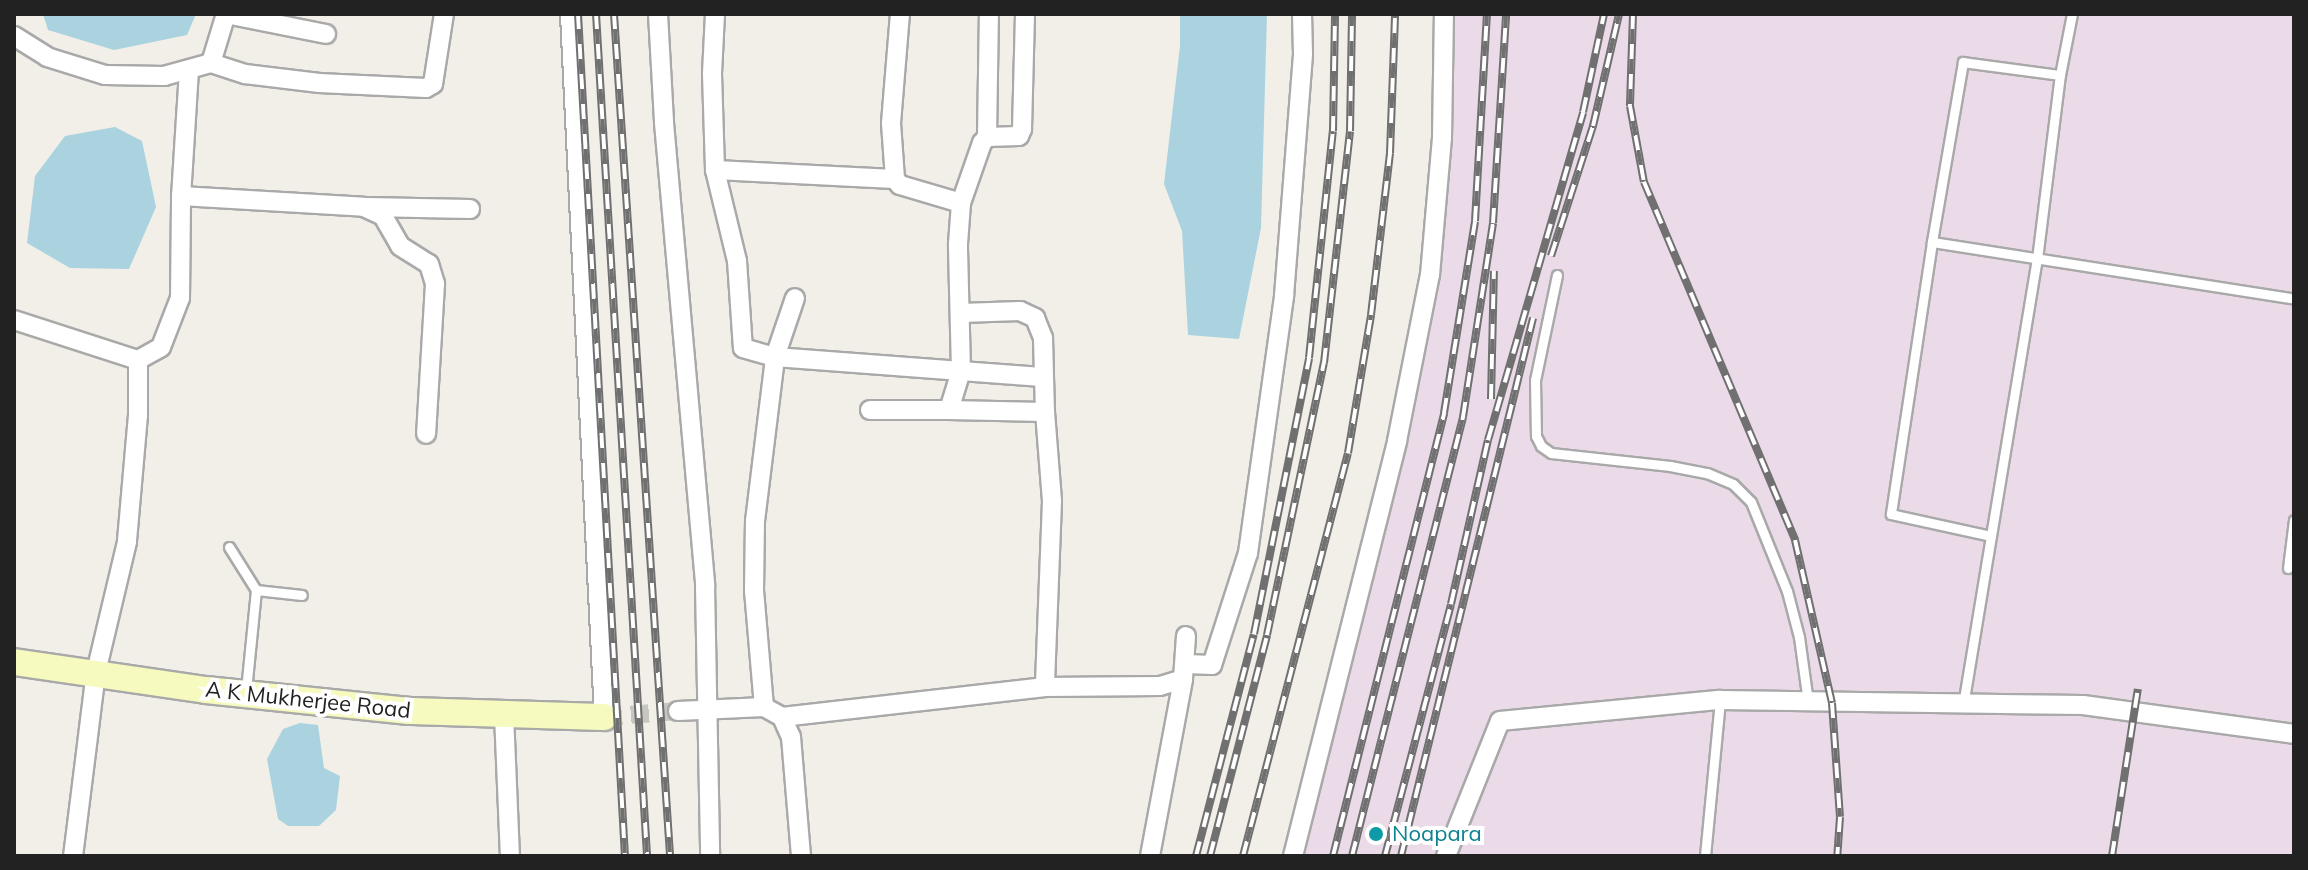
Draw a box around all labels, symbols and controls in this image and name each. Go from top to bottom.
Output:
street label: A K Mukherjee Road [204,676,412,724]
place label: Noapara [1392,821,1482,847]
marker: Noapara [1367,825,1385,843]

